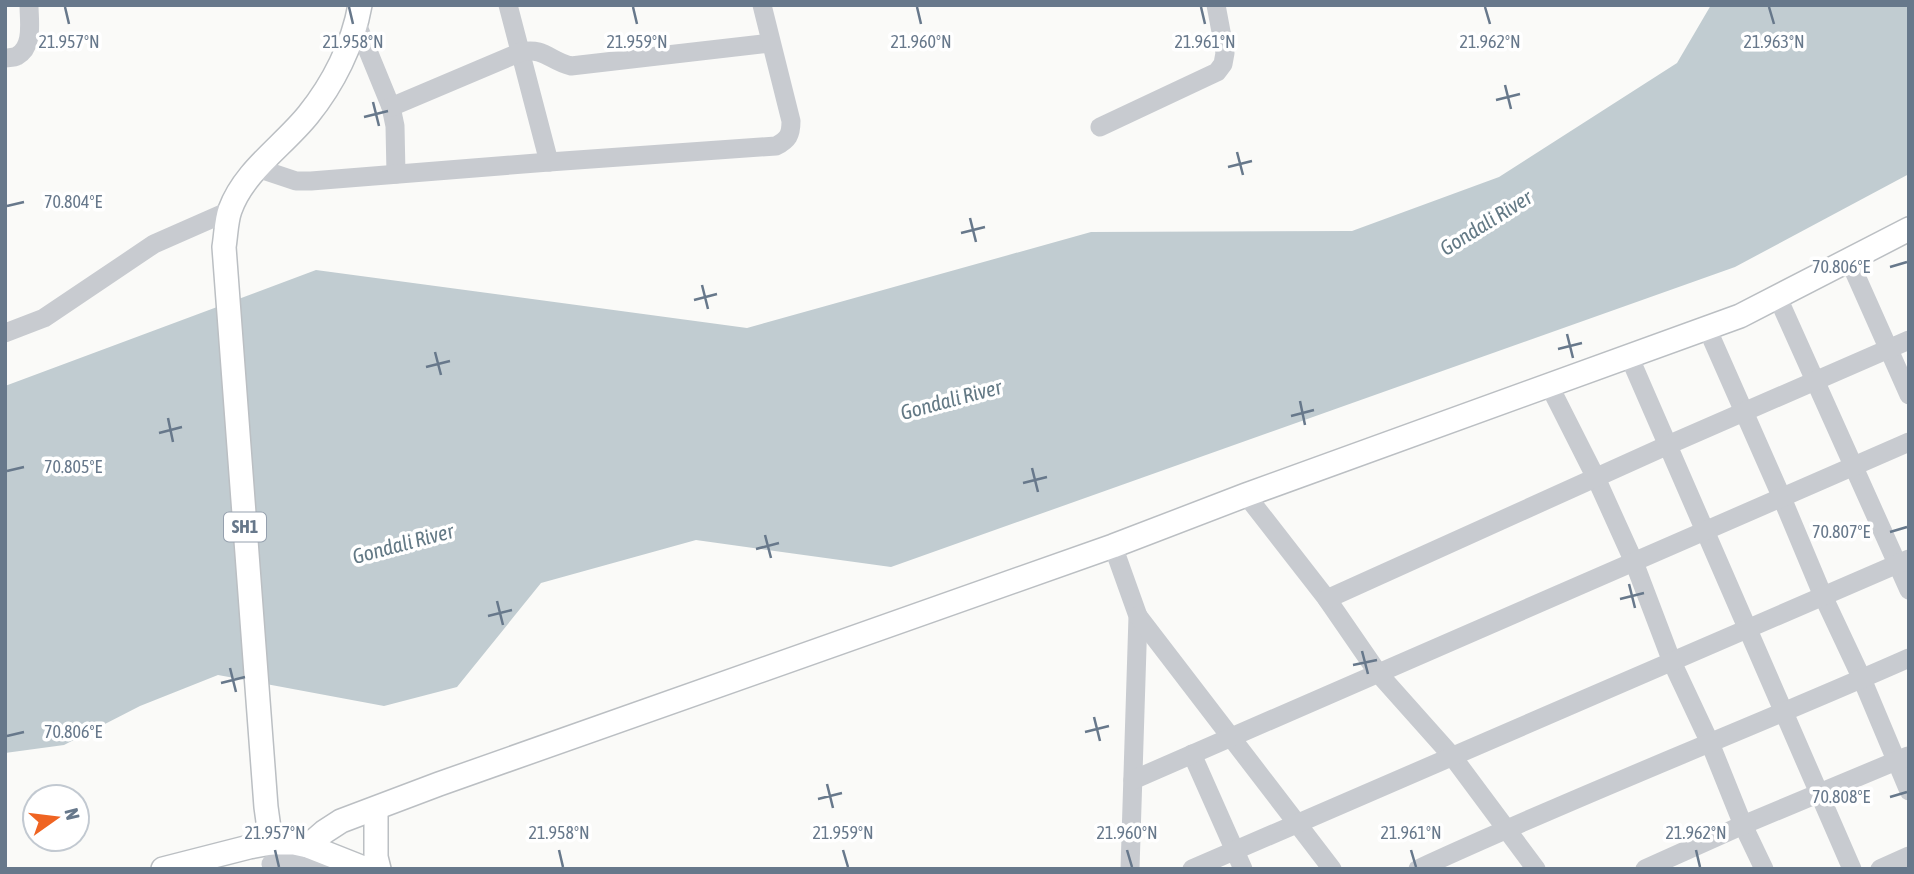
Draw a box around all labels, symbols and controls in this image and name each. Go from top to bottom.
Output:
text: 21.957°N [38,31,100,52]
text: 21.958°N [322,31,384,52]
text: 21.959°N [606,31,668,52]
text: 21.960°N [890,31,952,52]
text: 21.961°N [1174,31,1236,52]
text: 21.962°N [1459,31,1521,52]
text: 21.963°N [1743,31,1805,52]
water label: Gondali River [1435,184,1536,260]
text: 70.804°E [44,191,102,212]
text: 70.806°E [1812,256,1870,277]
water label: Gondali River [898,374,1005,424]
text: 70.805°E [44,456,102,477]
road number: SH1 [224,512,266,542]
water label: Gondali River [350,518,457,568]
text: 70.807°E [1812,521,1870,542]
text: 70.806°E [44,721,102,742]
north arrow [21,783,91,853]
text: 70.808°E [1812,786,1870,807]
text: N [60,806,85,822]
text: 21.957°N [244,822,306,843]
text: 21.958°N [528,822,590,843]
text: 21.959°N [812,822,874,843]
text: 21.960°N [1096,822,1158,843]
text: 21.961°N [1380,822,1442,843]
text: 21.962°N [1665,822,1727,843]

